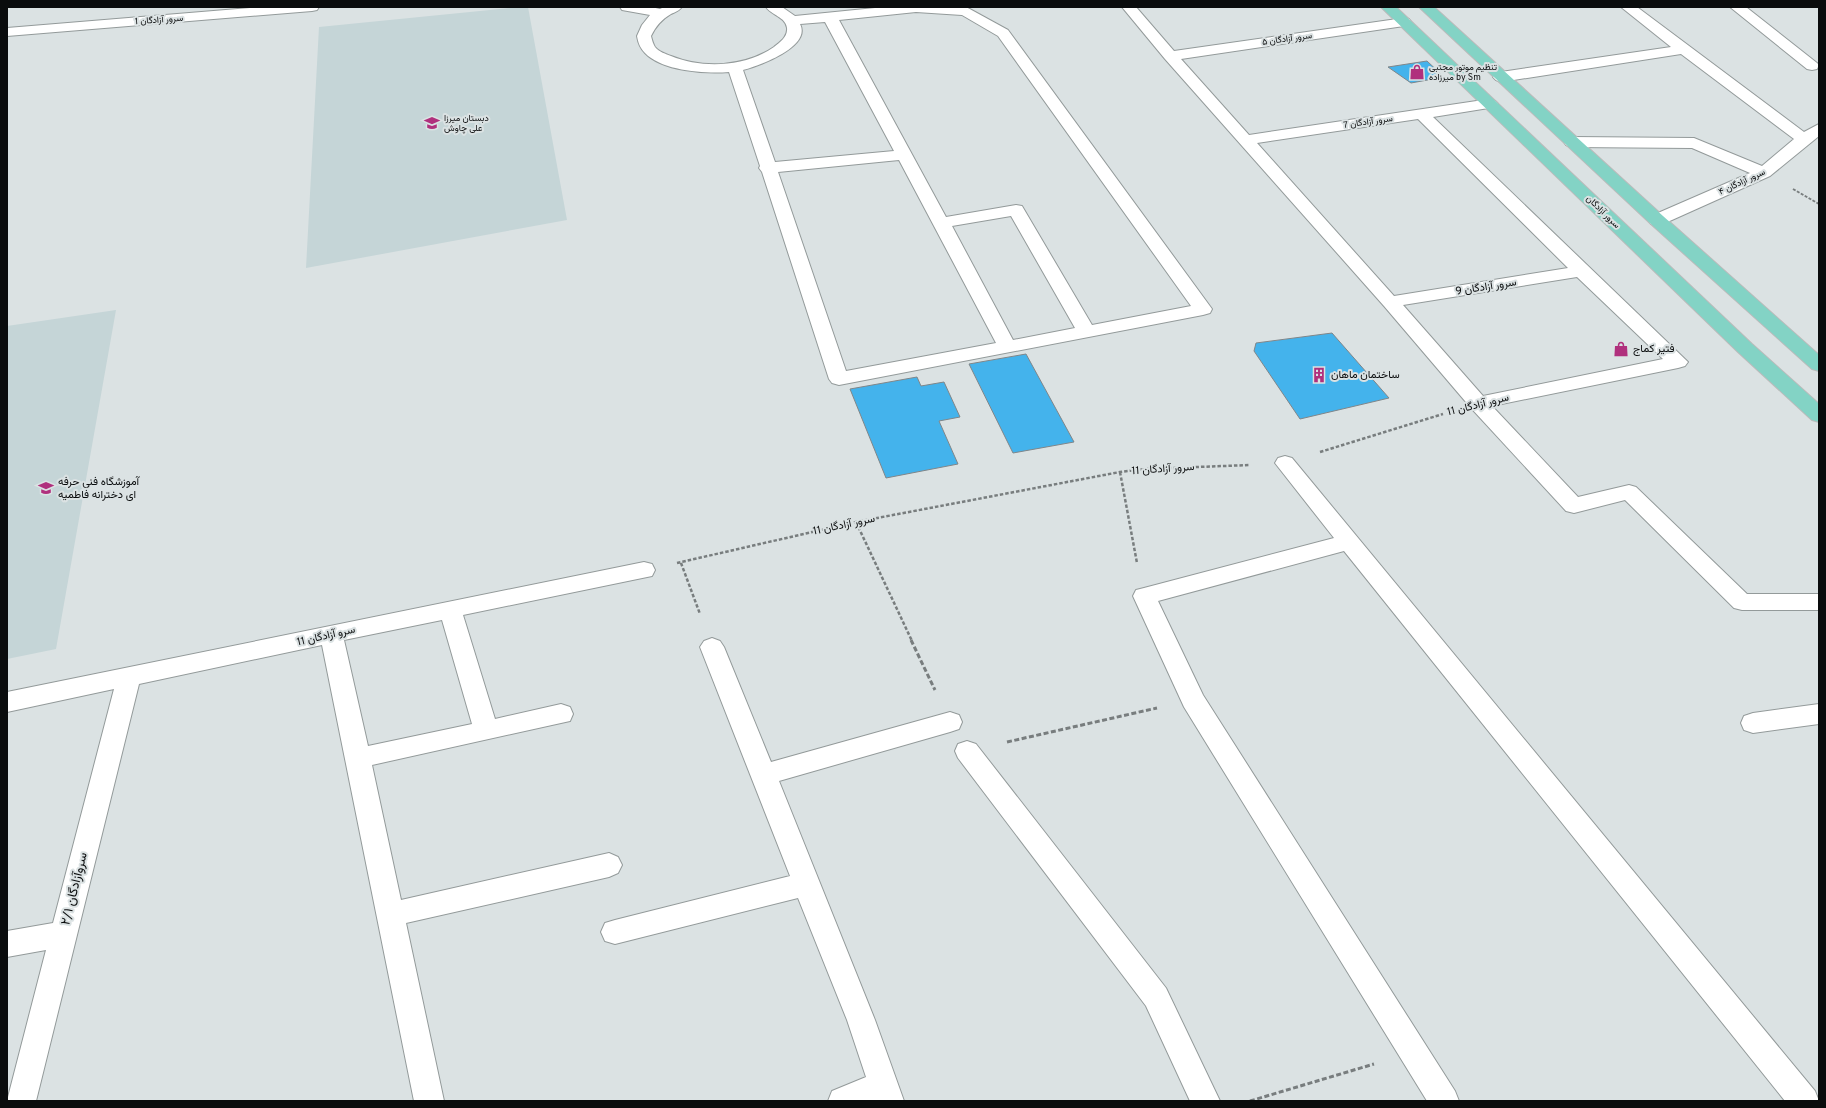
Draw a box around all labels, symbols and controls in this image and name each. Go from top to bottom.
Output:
street label: سرور آزادگان 1 [134,13,184,27]
street label: سرور آزادگان ۵ [1261,30,1313,48]
place label: تنظیم موتور مجتبی میرزاده by Sm [1429,62,1497,83]
shop icon: تنظیم موتور مجتبی میرزاده by Sm [1408,63,1426,81]
place label: دبستان میرزا علی چاوش [444,113,489,134]
street label: سرور آزادگان 7 [1343,113,1393,131]
school or university icon: دبستان میرزا علی چاوش [423,114,441,132]
street label: سرور آزادگان ۴ [1717,166,1767,198]
street label: سرور آزادگان [1584,193,1622,231]
street label: سرور آزادگان 9 [1454,275,1518,299]
shop icon: فتیر کماج [1612,340,1630,358]
place label: فتیر کماج [1633,342,1675,356]
building icon: ساختمان ماهان [1310,366,1328,384]
place label: ساختمان ماهان [1331,368,1400,382]
street label: سرور آزادگان 11 [1446,390,1511,419]
street label: سرور آزادگان 11 [1131,460,1195,478]
place label: آموزشگاه فنی حرفه ای دخترانه فاطمیه [58,475,141,502]
school or university icon: آموزشگاه فنی حرفه ای دخترانه فاطمیه [37,479,55,497]
street label: سرور آزادگان 11 [812,512,877,538]
street label: سرو آزادگان 11 [295,622,357,650]
street label: ۲/۱ سروآزادگان [58,851,92,927]

